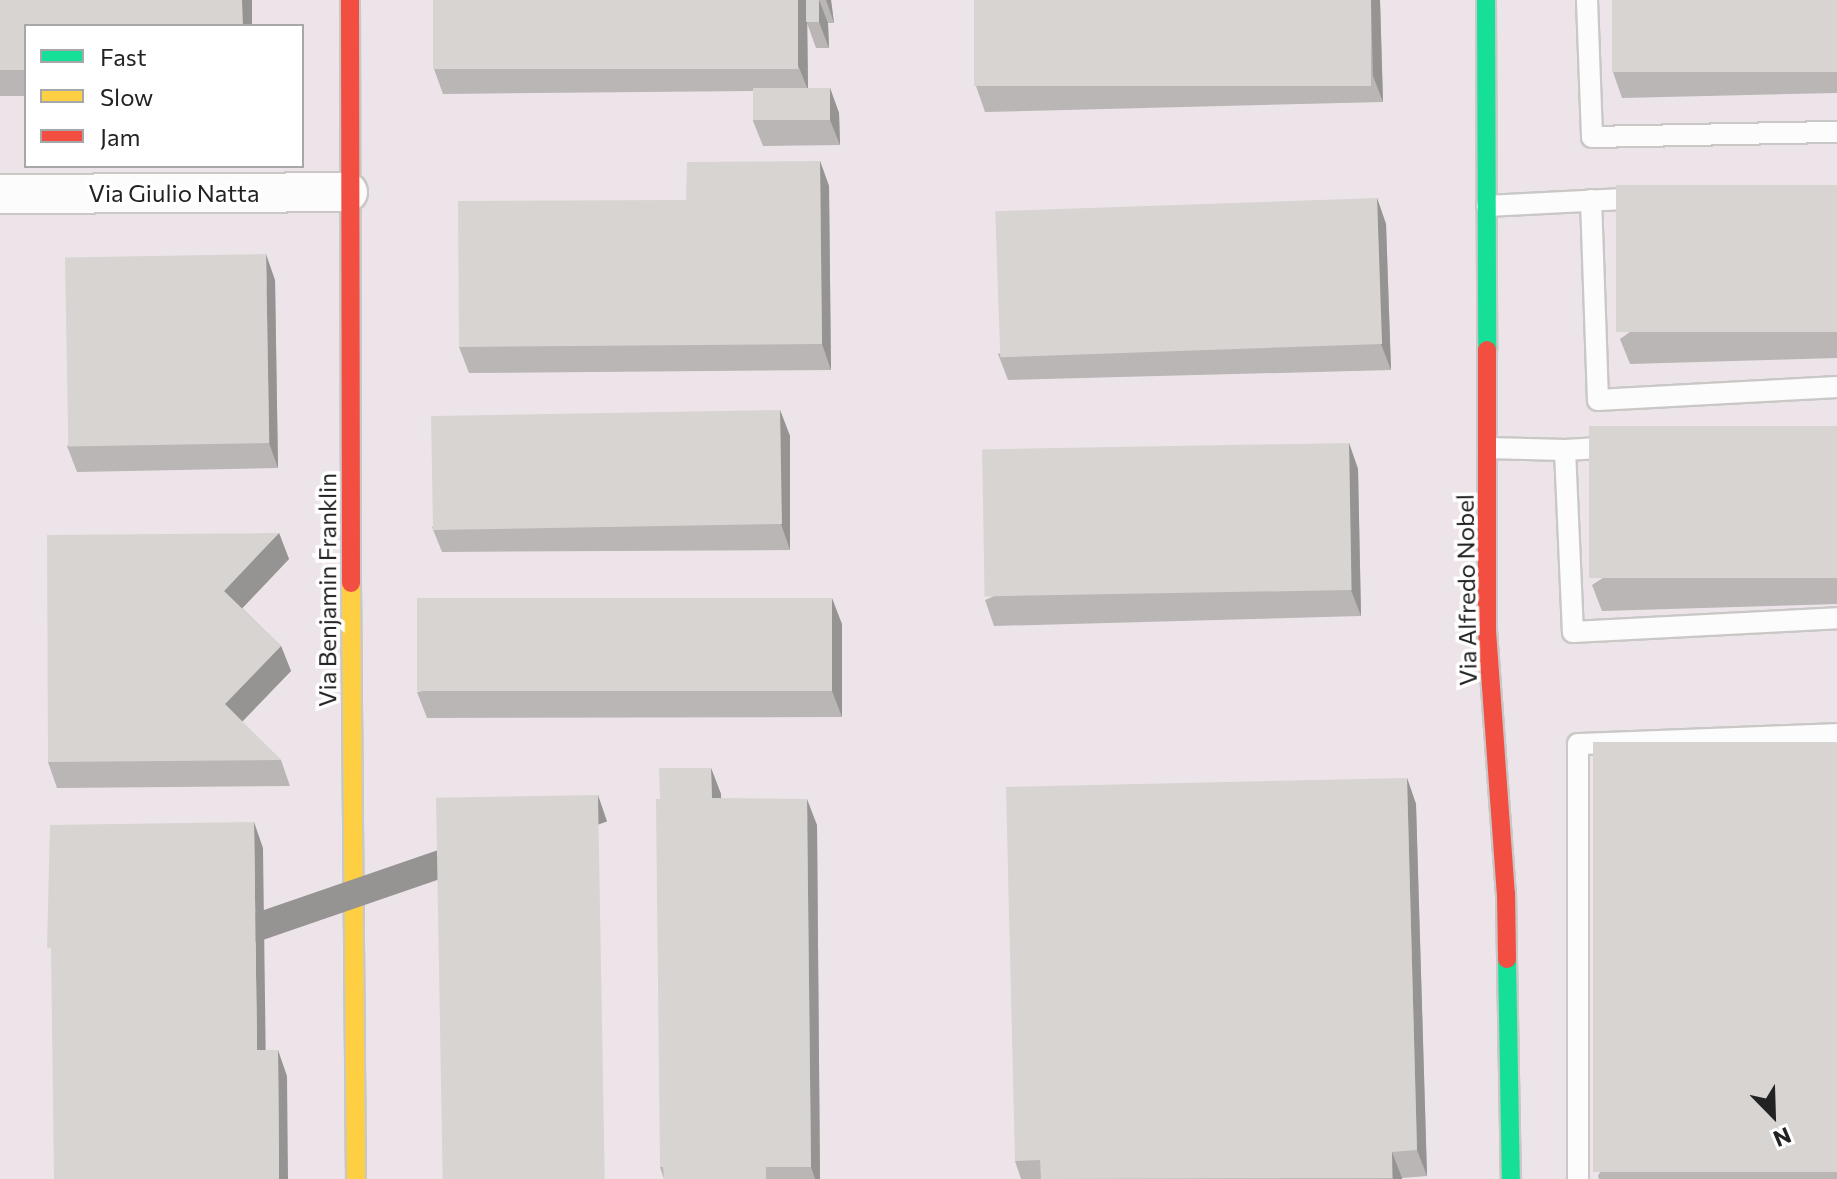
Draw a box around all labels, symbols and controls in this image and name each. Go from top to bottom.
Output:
legend [24,24,304,168]
text: Fast [100,42,147,71]
text: Slow [100,82,153,111]
text: Jam [100,122,140,151]
street label: Via Giulio Natta [88,179,260,207]
street label: Via Benjamin Franklin [313,473,341,707]
street label: Via Alfredo Nobel [1450,494,1482,686]
north arrow [1733,1075,1813,1155]
text: N [1770,1122,1795,1153]

